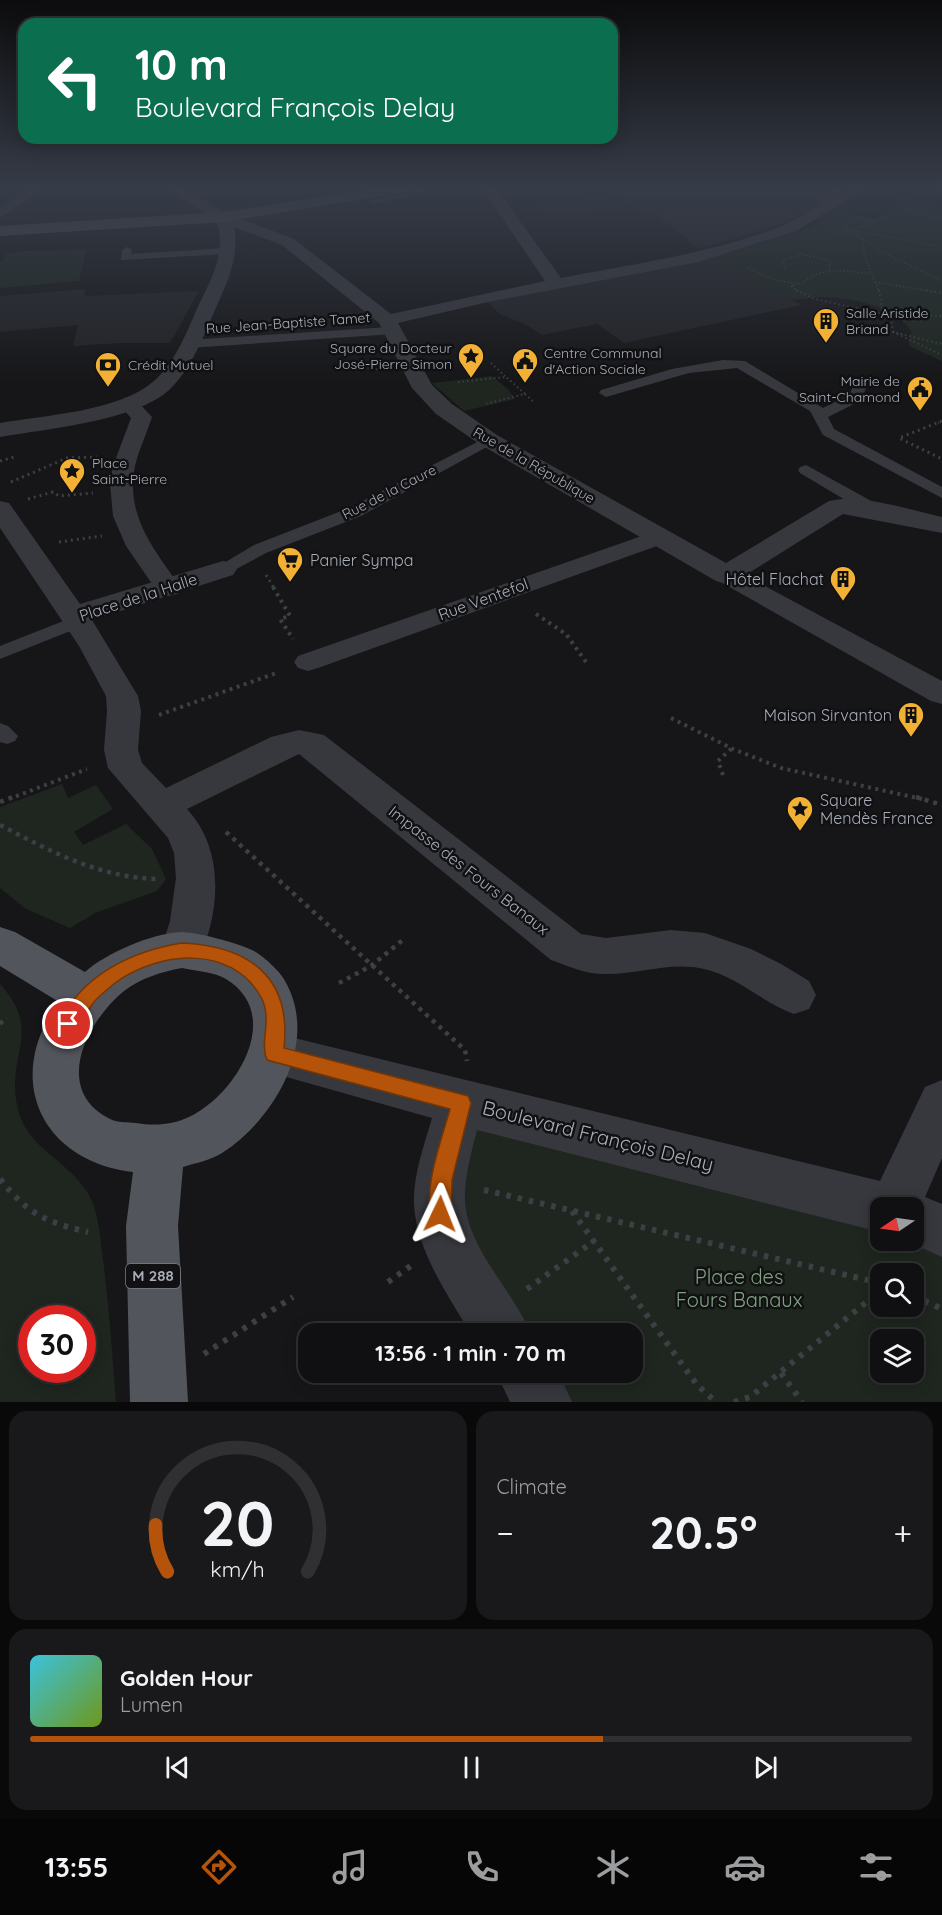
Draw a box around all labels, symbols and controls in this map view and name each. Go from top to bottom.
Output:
text: 10 m [135,38,228,91]
icon: left [36,42,114,120]
text: Boulevard François Delay [135,90,455,124]
place label: Salle Aristide Briand [846,304,929,338]
building icon: Salle Aristide Briand [811,306,841,344]
street label: Rue Jean-Baptiste Tamet [205,308,371,338]
place label: Square du Docteur José-Pierre Simon [330,339,453,373]
place icon: Square du Docteur José-Pierre Simon [456,341,486,379]
place label: Centre Communal d'Action Sociale [544,344,662,378]
public building icon: Centre Communal d'Action Sociale [510,346,540,384]
bank icon: Crédit Mutuel [93,350,123,388]
place label: Crédit Mutuel [128,356,214,374]
place label: Mairie de Saint-Chamond [799,372,900,406]
public building icon: Mairie de Saint-Chamond [905,374,935,412]
street label: Rue de la République [470,423,598,507]
place label: Place Saint-Pierre [92,454,167,488]
place icon: Place Saint-Pierre [57,456,87,494]
street label: Rue de la Caure [339,461,439,523]
supermarket icon: Panier Sympa [275,545,305,583]
place label: Panier Sympa [310,550,413,570]
building icon: Hôtel Flachat [828,564,858,602]
street label: Place de la Halle [76,568,200,626]
place label: Hôtel Flachat [725,569,824,589]
street label: Rue Ventefol [435,573,531,625]
building icon: Maison Sirvanton [896,700,926,738]
place label: Maison Sirvanton [764,705,892,725]
place label: Square Mendès France [820,790,933,828]
place icon: Square Mendès France [785,794,815,832]
street label: Impasse des Fours Banaux [385,801,554,939]
pin [42,998,93,1049]
icon: arrive [51,1007,84,1040]
street label: Boulevard François Delay [480,1095,716,1176]
position arrow [408,1182,472,1246]
north arrow [870,1197,924,1251]
map controls [870,1197,924,1383]
button: search [870,1263,924,1317]
road number: M 288 [126,1264,180,1288]
park label: Place des Fours Banaux [676,1264,802,1312]
speed limit sign: 30 [18,1305,96,1383]
button: layers [870,1329,924,1383]
text: 13:56 · 1 min · 70 m [375,1339,566,1367]
text: Climate [497,1474,567,1499]
text: 20 [201,1484,275,1562]
text: 20.5° [650,1504,758,1560]
text: − [497,1512,514,1553]
text: + [893,1512,912,1553]
text: km/h [211,1557,265,1583]
text: Golden Hour [120,1664,253,1692]
text: Lumen [120,1692,183,1717]
icon: previous [161,1751,194,1784]
icon: pause [455,1751,488,1784]
icon: next [749,1751,782,1784]
icon: directions [198,1846,240,1888]
icon: music [329,1846,371,1888]
icon: phone [461,1846,503,1888]
icon: climate [592,1846,634,1888]
icon: car [724,1846,766,1888]
icon: filters [855,1846,897,1888]
text: 13:55 [45,1850,108,1884]

